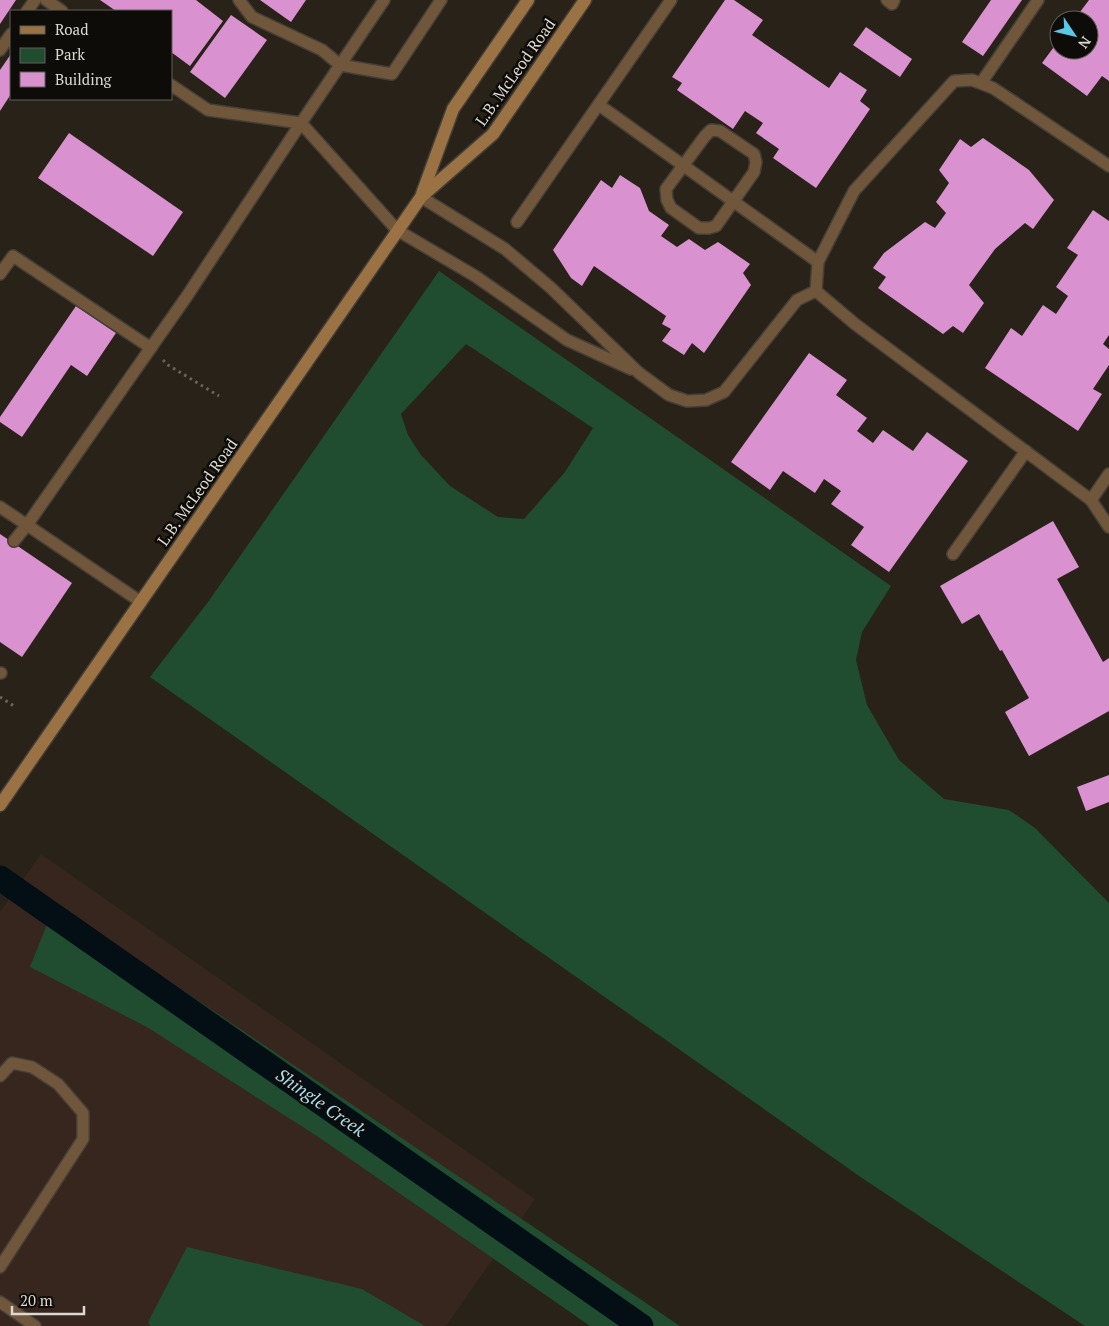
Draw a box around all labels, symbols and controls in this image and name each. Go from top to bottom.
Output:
legend [10,10,172,100]
north arrow [1049,10,1099,60]
street label: L.B. McLeod Road [470,14,560,130]
text: Road [55,19,88,39]
text: N [1074,33,1096,53]
text: Park [55,44,85,64]
text: Building [55,69,113,89]
street label: L.B. McLeod Road [152,434,242,550]
water label: Shingle Creek [272,1062,371,1142]
scale bar [12,1284,85,1316]
text: 20 m [20,1290,53,1310]

